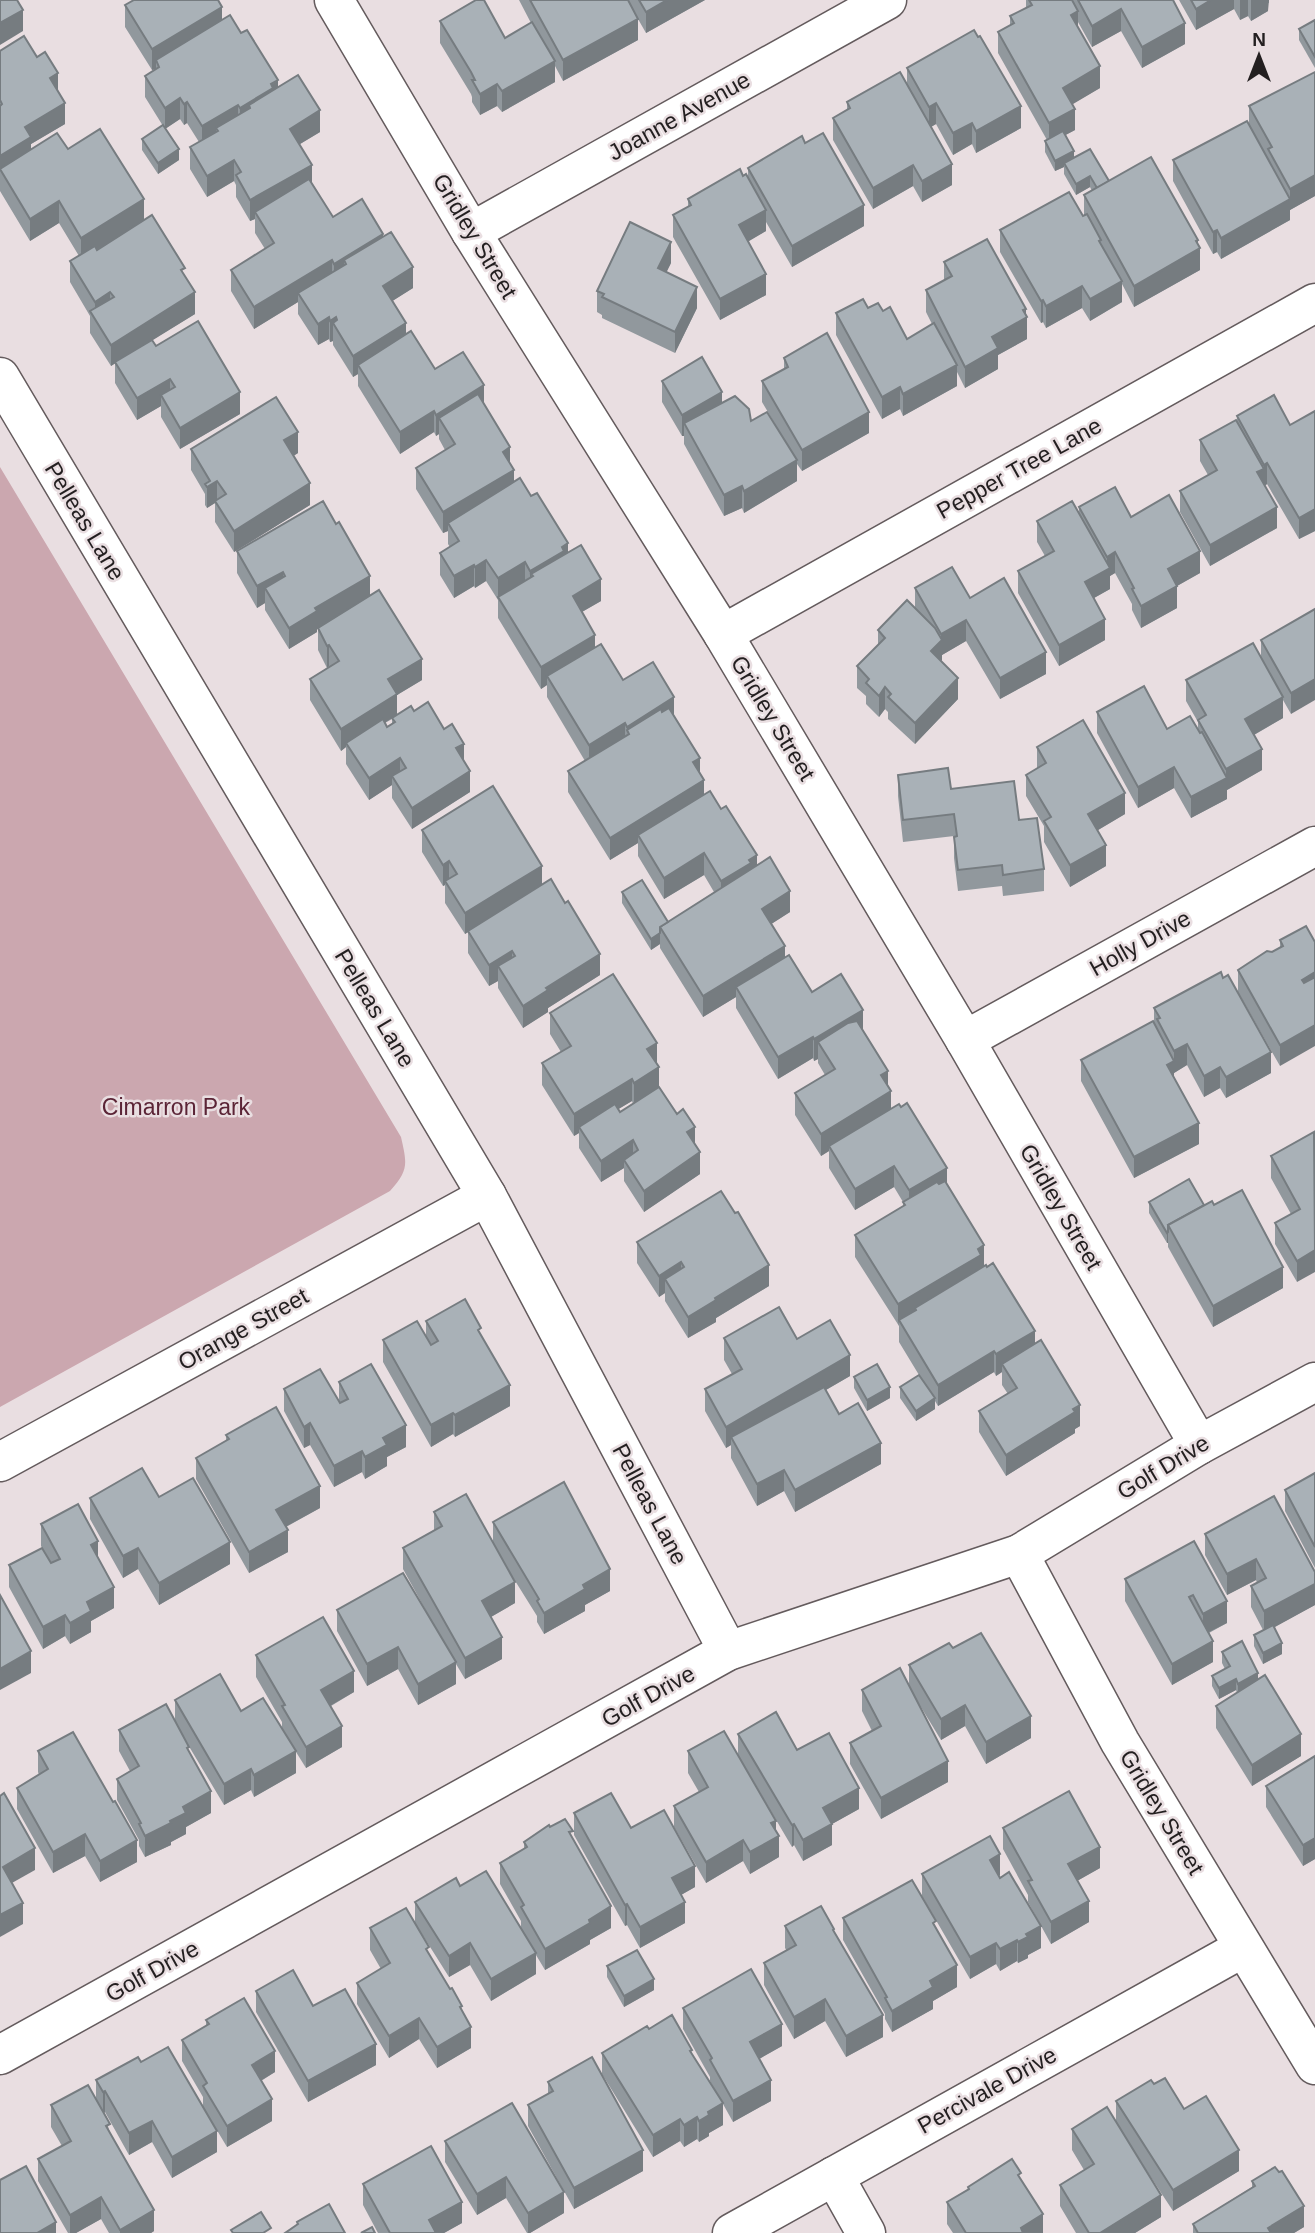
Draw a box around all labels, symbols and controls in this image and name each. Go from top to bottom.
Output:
north arrow [1224,21,1294,91]
text: N [1252,29,1266,50]
street label: Joanne Avenue [604,66,754,166]
street label: Gridley Street [428,169,523,303]
street label: Pepper Tree Lane [932,412,1106,524]
street label: Pelleas Lane [40,457,130,585]
street label: Gridley Street [726,651,821,785]
street label: Holly Drive [1085,905,1195,981]
street label: Pelleas Lane [330,944,420,1072]
park label: Cimarron Park [102,1094,251,1120]
street label: Gridley Street [1015,1140,1108,1275]
street label: Orange Street [174,1282,313,1375]
street label: Golf Drive [1112,1430,1214,1504]
street label: Pelleas Lane [607,1439,693,1569]
street label: Golf Drive [597,1660,699,1732]
street label: Gridley Street [1115,1745,1210,1879]
street label: Golf Drive [101,1935,203,2007]
street label: Percivale Drive [913,2041,1061,2139]

